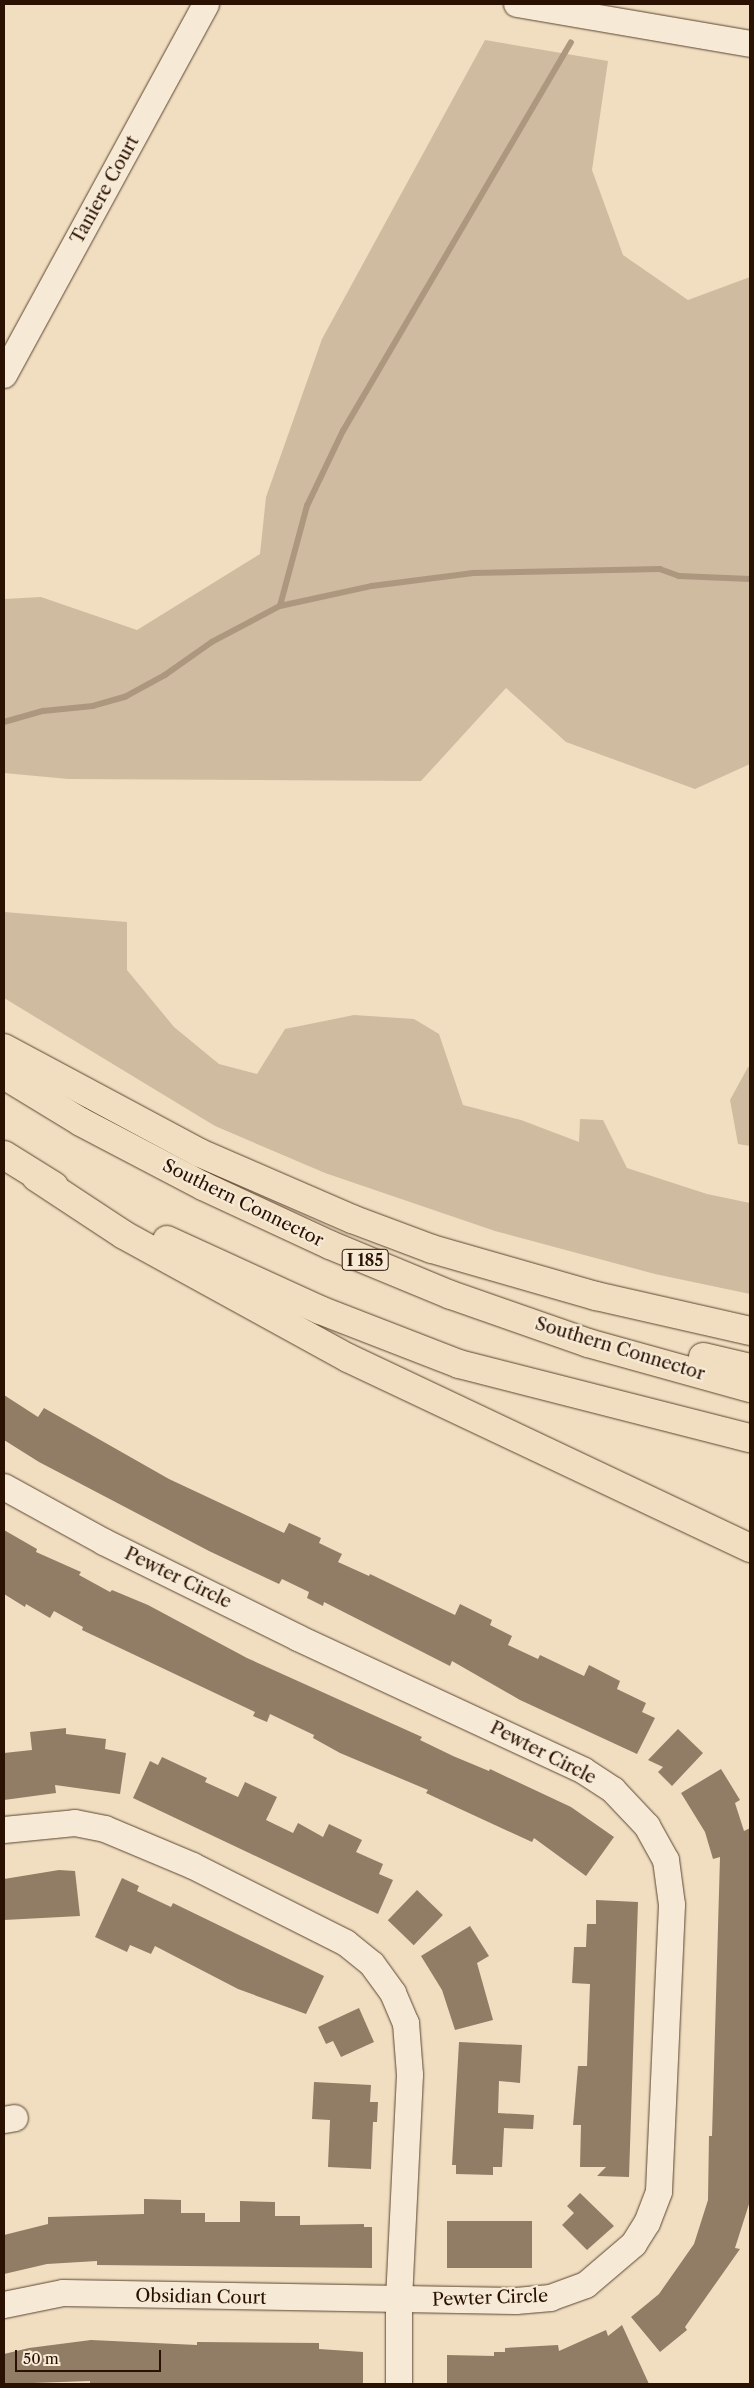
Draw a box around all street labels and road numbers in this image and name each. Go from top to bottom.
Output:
street label: Taniere Court [66,132,144,248]
street label: Southern Connector [159,1155,327,1251]
road number: I 185 [341,1246,389,1274]
street label: Southern Connector [533,1313,707,1385]
street label: Pewter Circle [121,1543,235,1613]
street label: Pewter Circle [486,1717,600,1789]
street label: Obsidian Court [135,2285,267,2309]
street label: Pewter Circle [431,2285,549,2311]

